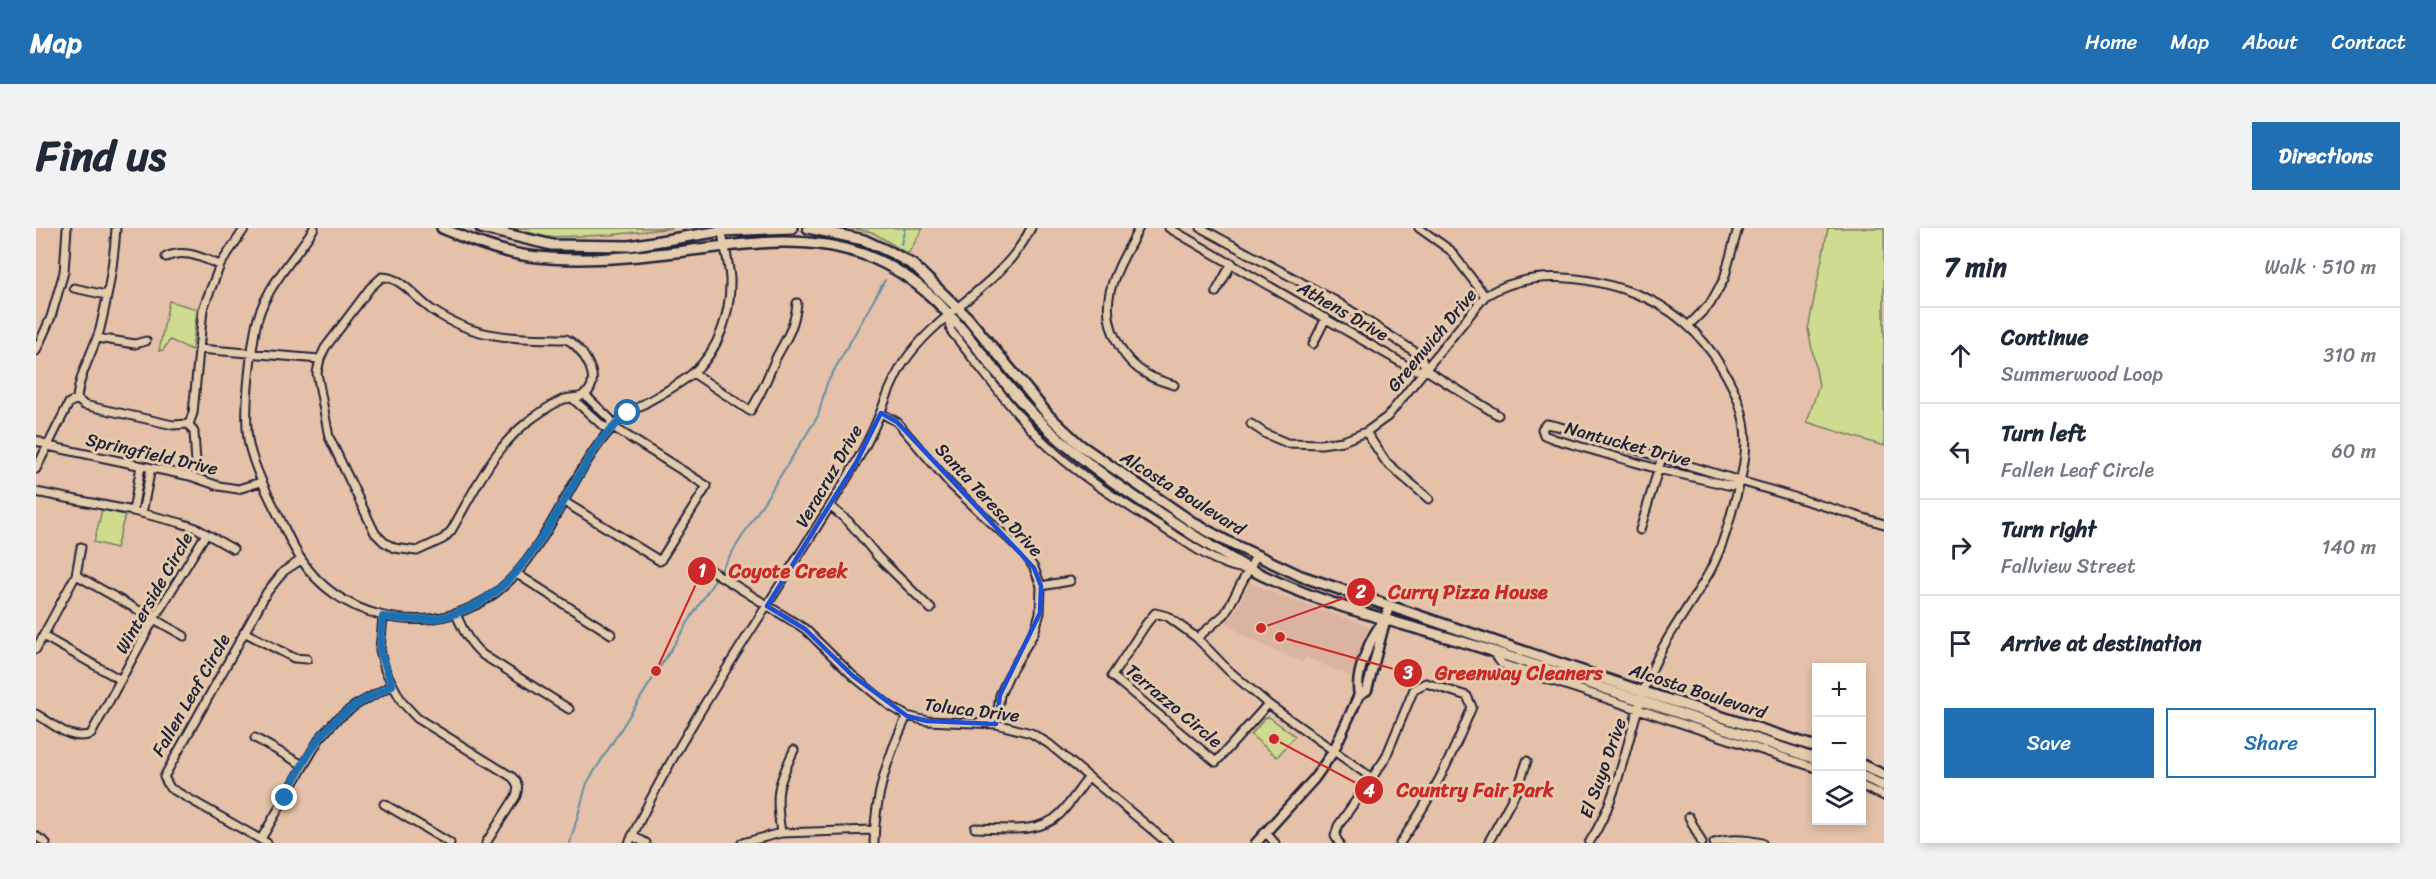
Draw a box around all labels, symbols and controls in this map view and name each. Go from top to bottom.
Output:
text: Map [30,18,82,67]
text: Home [2085,23,2137,61]
text: Map [2170,23,2209,61]
text: About [2242,23,2299,61]
text: Contact [2332,23,2406,61]
text: Find us [36,119,166,193]
button: Directions [2252,122,2400,190]
text: 7 min [1944,244,2007,290]
text: Walk · 510 m [2264,250,2376,285]
street label: Athens Drive [1290,271,1395,350]
street label: Greenwich Drive [1379,281,1485,399]
text: Continue [2001,318,2089,357]
text: 310 m [2323,338,2376,373]
icon: ahead [1944,339,1977,372]
text: Summerwood Loop [2001,357,2163,392]
route start [614,399,640,425]
street label: Nantucket Drive [1561,412,1695,476]
text: Turn left [2001,414,2086,453]
street label: Veracruz Drive [786,418,872,534]
street label: Springfield Drive [83,423,221,485]
text: 60 m [2331,434,2376,469]
street label: Santa Teresa Drive [927,435,1051,565]
icon: left [1944,435,1977,468]
street label: Alcosta Boulevard [1113,441,1253,545]
text: Fallen Leaf Circle [2001,453,2154,488]
text: Turn right [2001,510,2096,549]
street label: Winterside Circle [106,526,202,660]
text: 140 m [2322,530,2376,565]
icon: right [1944,531,1977,564]
text: Fallview Street [2001,549,2136,584]
callout: Coyote Creek [687,552,860,590]
text: Coyote Creek [728,554,849,589]
text: 1 [698,555,706,587]
callout: Curry Pizza House [1346,573,1560,611]
text: Curry Pizza House [1387,575,1548,610]
text: 2 [1355,576,1367,608]
text: Arrive at destination [2001,624,2202,663]
street label: Fallen Leaf Circle [143,627,239,763]
icon: arrive [1944,627,1977,660]
street label: Alcosta Boulevard [1624,653,1772,729]
callout: Greenway Cleaners [1393,654,1615,692]
street label: Terrazzo Circle [1118,655,1230,757]
text: Greenway Cleaners [1434,656,1604,691]
text: 3 [1402,657,1413,689]
map controls [1812,663,1866,825]
button: + [1812,663,1866,717]
street label: Toluca Drive [923,688,1021,732]
button: Save [1944,708,2154,778]
button: Share [2166,708,2376,778]
street label: El Suyo Drive [1570,713,1636,823]
button: − [1812,717,1866,771]
callout: Country Fair Park [1354,771,1566,809]
button: layers [1812,771,1866,825]
text: Country Fair Park [1395,773,1555,808]
text: 4 [1362,775,1375,807]
route end [271,784,297,810]

